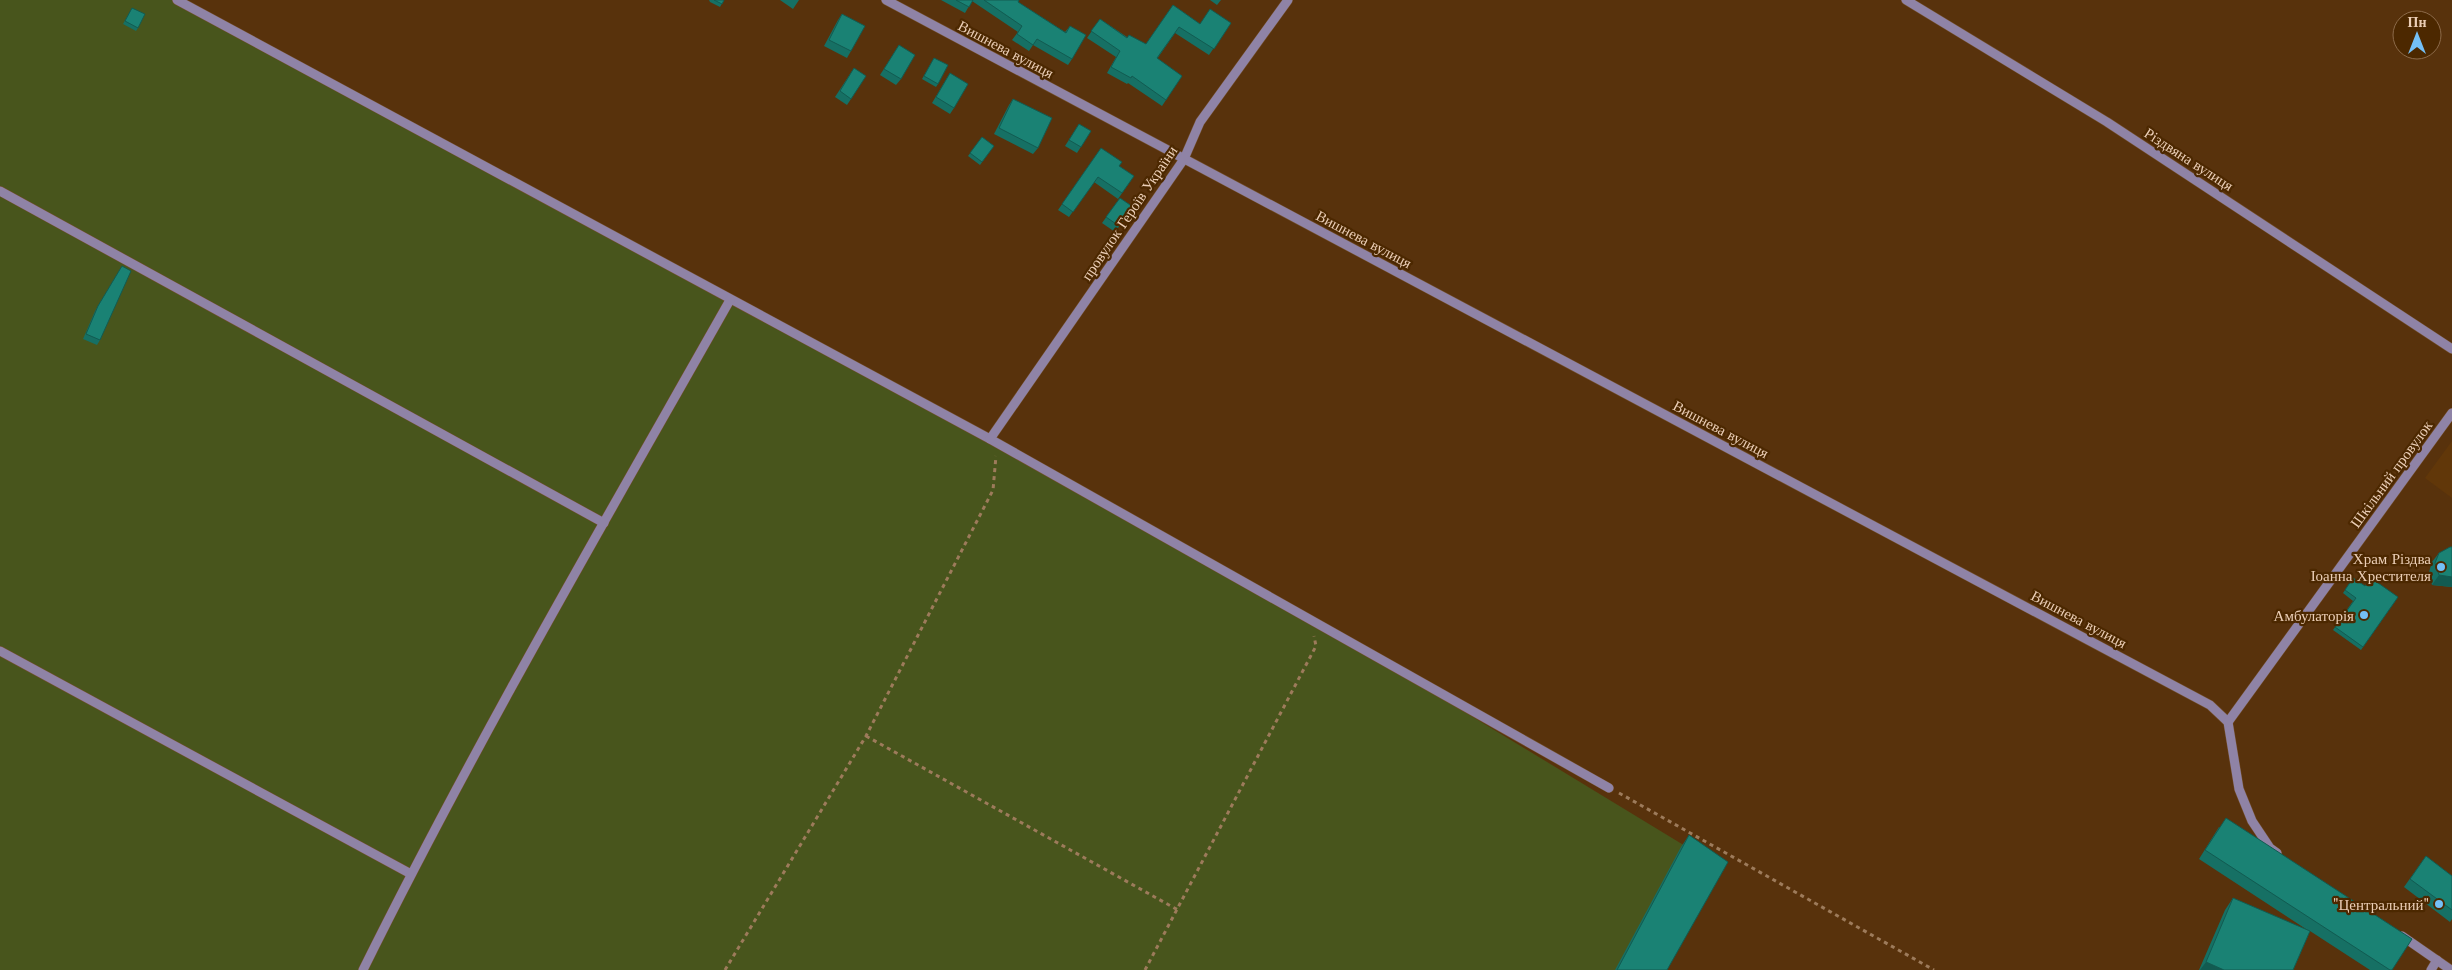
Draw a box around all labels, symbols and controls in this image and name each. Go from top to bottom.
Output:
north arrow [2392,10,2442,60]
text: Пн [2408,13,2426,31]
street label: Вишнева вулиця [955,16,1057,82]
street label: Різдвяна вулиця [2141,123,2237,195]
street label: провулок Героїв України [1077,142,1181,284]
street label: Вишнева вулиця [1313,206,1415,272]
street label: Вишнева вулиця [1670,396,1772,462]
street label: Шкільний провулок [2346,416,2437,531]
place label: Храм Різдва Іоанна Хрестителя [2311,549,2431,585]
marker: Храм Різдва Іоанна Хрестителя [2435,561,2447,573]
street label: Вишнева вулиця [2028,586,2130,652]
place label: Амбулаторія [2274,606,2354,625]
marker: Амбулаторія [2358,609,2370,621]
place label: "Центральний" [2333,895,2429,914]
marker: "Центральний" [2433,898,2445,910]

